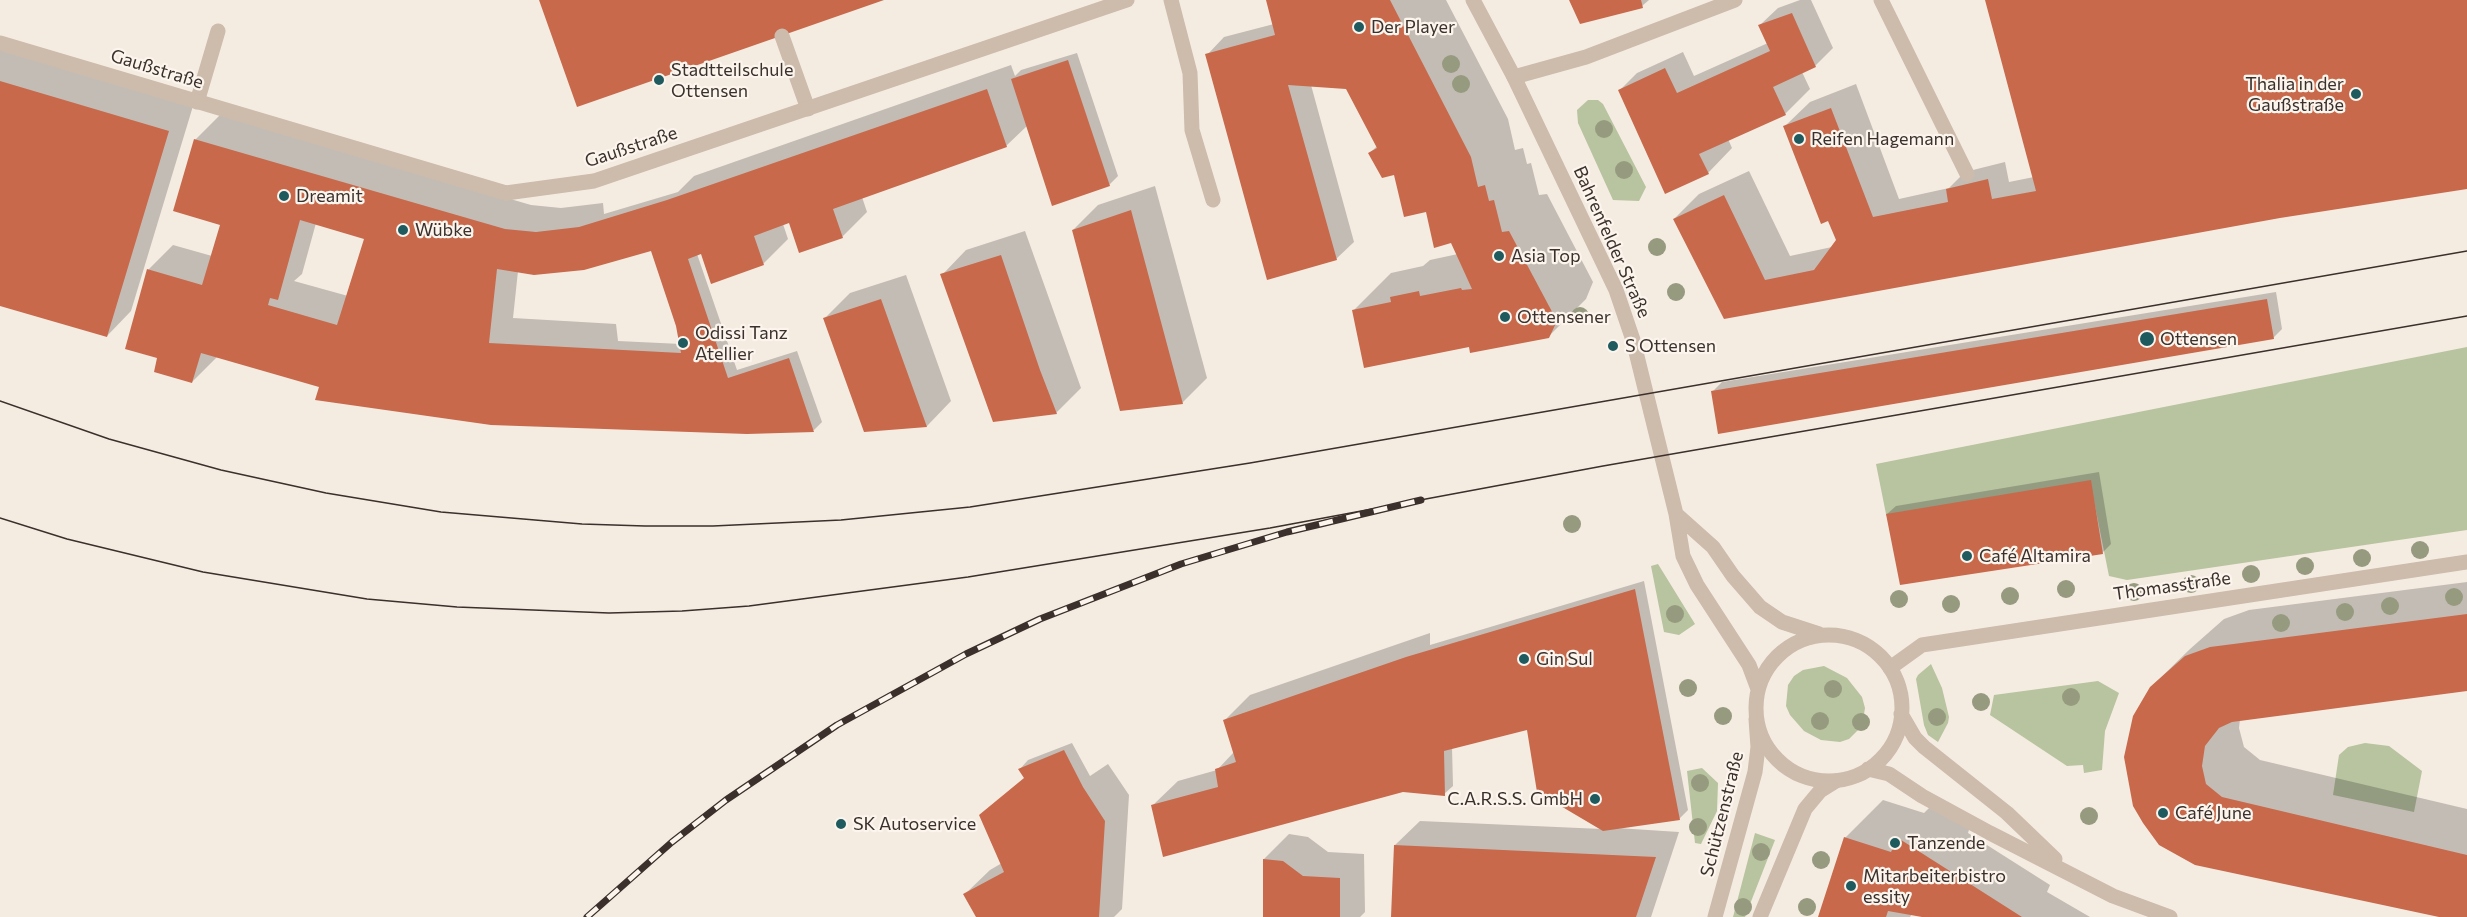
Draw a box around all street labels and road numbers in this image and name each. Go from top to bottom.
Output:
street label: Gaußstraße [108,45,206,93]
street label: Gaußstraße [582,122,680,172]
street label: Bahrenfelder Straße [1569,163,1655,321]
street label: Thomasstraße [2112,567,2232,605]
street label: Schützenstraße [1696,749,1748,879]

